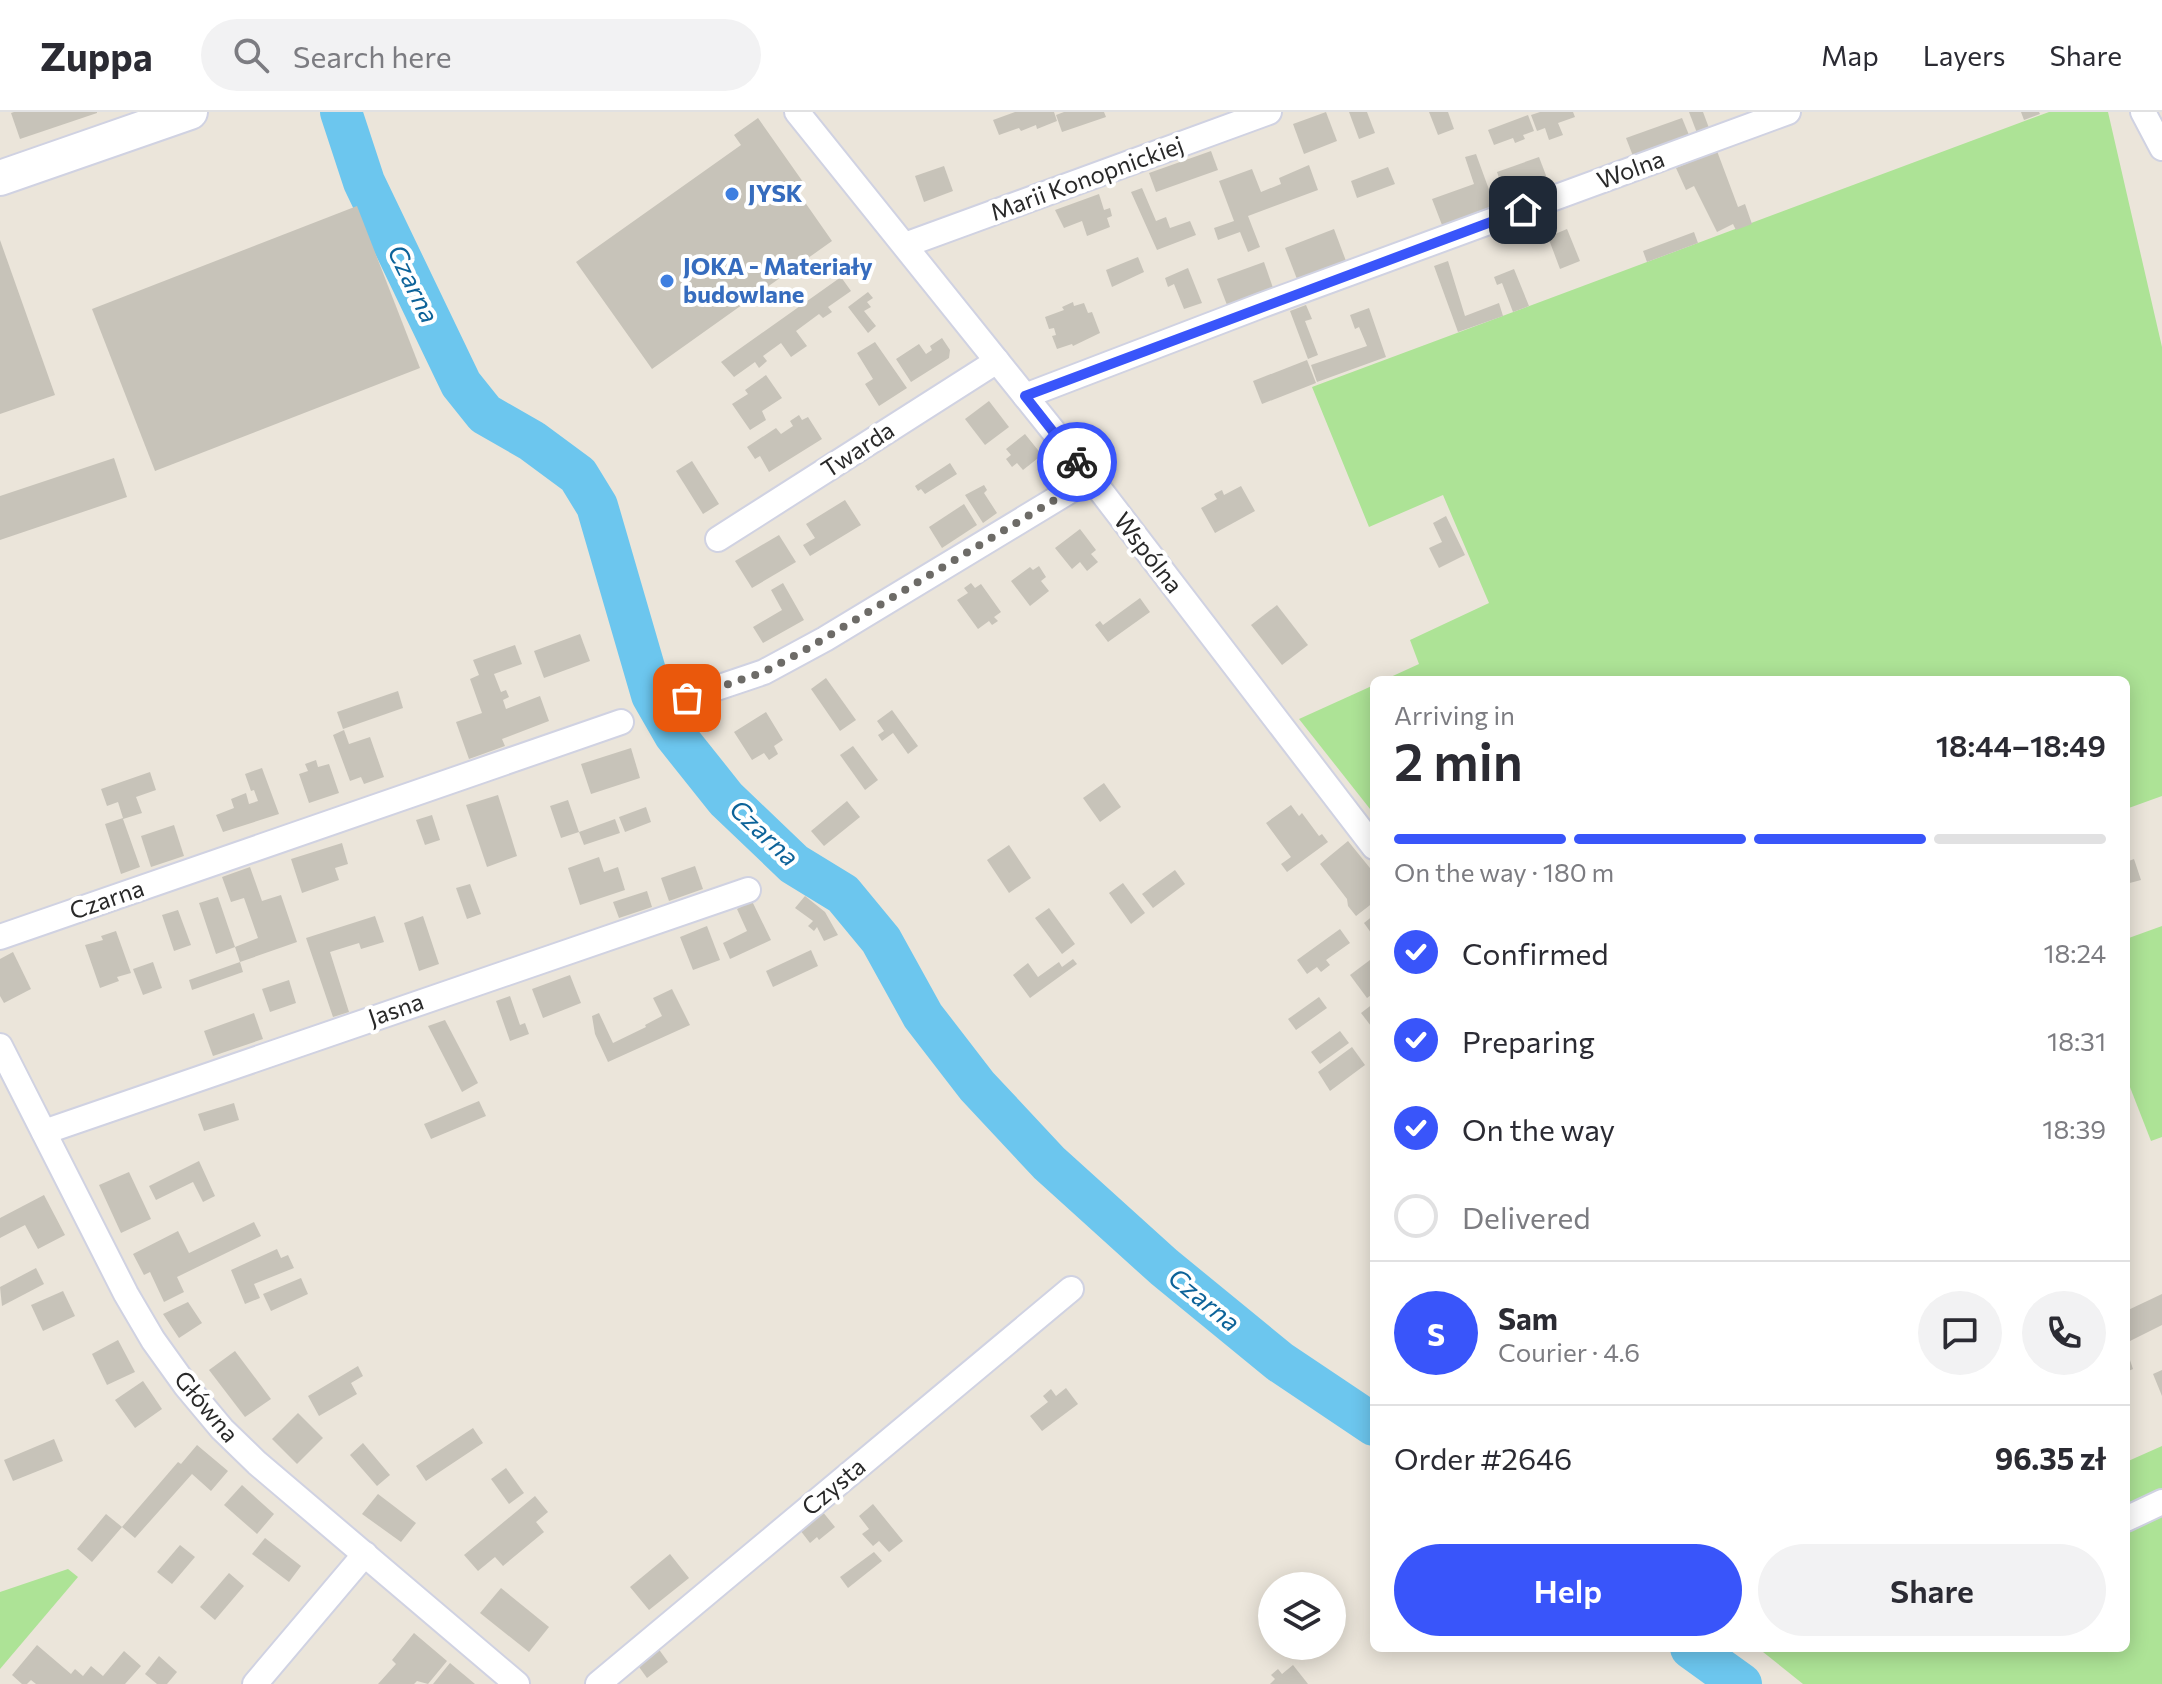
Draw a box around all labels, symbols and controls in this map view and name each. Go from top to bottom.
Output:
search box [201,19,761,91]
text: Zuppa [40,32,153,79]
icon: search [229,33,273,77]
text: Search here [293,37,451,74]
text: Map [1821,38,1879,72]
text: Layers [1923,38,2005,72]
text: Share [2049,38,2122,72]
street label: Marii Konopnickiej [986,129,1187,226]
street label: Wolna [1593,143,1668,194]
pin [1489,176,1557,244]
place label: JYSK [748,178,803,207]
marker: JYSK [723,185,741,203]
icon: home [1501,188,1545,232]
water label: Czarna [382,239,447,328]
place label: JOKA - Materiały budowlane [683,251,873,308]
marker: JOKA - Materiały budowlane [658,272,676,290]
street label: Twarda [815,415,899,483]
courier [1037,422,1117,502]
icon: bike [1055,440,1099,484]
street label: Wspólna [1109,506,1190,598]
pin [653,664,721,732]
icon: bag [665,676,709,720]
text: Arriving in [1394,699,1515,730]
text: 18:44–18:49 [1936,726,2106,763]
text: 2 min [1394,728,1523,792]
water label: Czarna [724,792,806,872]
text: On the way · 180 m [1394,856,1614,887]
street label: Czarna [65,872,148,925]
icon: check [1394,930,1438,974]
text: Confirmed [1462,934,1609,971]
text: 18:24 [2043,937,2106,968]
street label: Jasna [364,986,427,1032]
icon: check [1394,1018,1438,1062]
text: Preparing [1462,1022,1595,1059]
text: 18:31 [2047,1025,2106,1056]
icon: check [1394,1106,1438,1150]
text: On the way [1462,1110,1615,1147]
text: 18:39 [2042,1113,2106,1144]
text: Delivered [1462,1198,1591,1235]
water label: Czarna [1163,1261,1247,1337]
button: chat [1918,1291,2002,1375]
button: phone [2022,1291,2106,1375]
text: Sam [1498,1299,1558,1336]
text: S [1427,1315,1445,1352]
text: Courier · 4.6 [1498,1336,1640,1367]
street label: Główna [169,1364,245,1448]
text: Order #2646 [1394,1439,1572,1476]
text: 96.35 zł [1995,1439,2106,1476]
street label: Czysta [795,1451,871,1521]
button: Help [1394,1544,1742,1636]
button: Share [1758,1544,2106,1636]
map controls [1258,1572,1346,1660]
button: layers [1258,1572,1346,1660]

